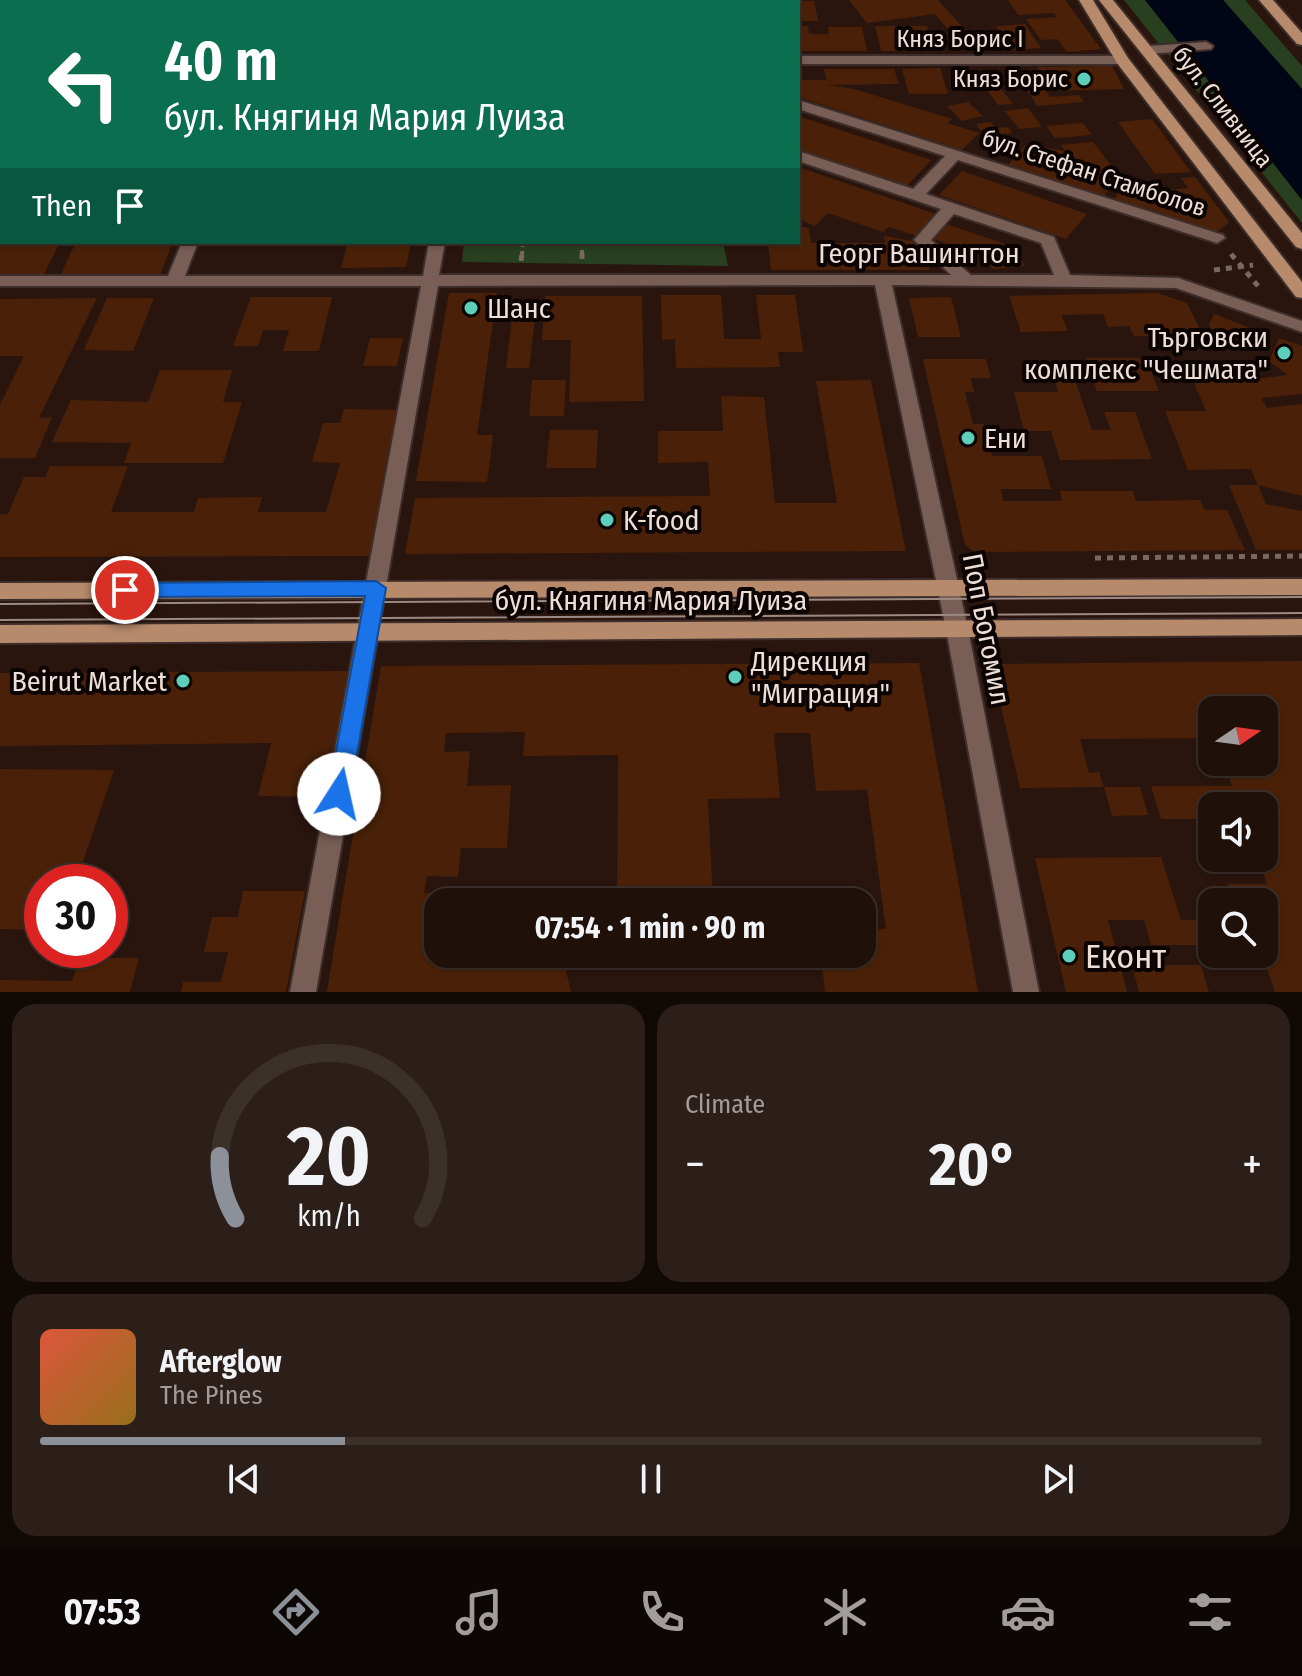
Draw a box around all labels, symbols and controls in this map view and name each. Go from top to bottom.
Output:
street label: Княз Борис I [897,25,1023,53]
text: 40 m [164,28,278,95]
icon: left [32,32,136,136]
street label: бул. Сливница [1167,41,1279,173]
place label: Княз Борис [953,65,1068,93]
marker: Княз Борис [1075,70,1093,88]
text: бул. Княгиня Мария Луиза [164,96,566,140]
street label: бул. Стефан Стамболов [979,124,1209,222]
icon: arrive [108,184,152,228]
text: Then [32,188,92,224]
street label: Георг Вашингтон [818,237,1020,270]
place label: Шанс [487,292,551,325]
marker: Шанс [462,299,480,317]
place label: Търговски комплекс "Чешмата" [1024,321,1268,386]
marker: Търговски комплекс "Чешмата" [1275,344,1293,362]
place label: Ени [984,422,1027,455]
marker: Ени [959,429,977,447]
place label: K-food [623,504,700,537]
marker: K-food [598,511,616,529]
street label: Поп Богомил [956,550,1017,708]
pin [91,556,159,624]
icon: arrive [103,568,147,612]
street label: бул. Княгиня Мария Луиза [495,584,807,617]
place label: Дирекция "Миграция" [750,645,890,710]
place label: Beirut Market [11,665,168,698]
marker: Дирекция "Миграция" [726,668,744,686]
marker: Beirut Market [174,672,192,690]
north arrow [1198,696,1278,776]
map controls [1198,696,1278,968]
position arrow [297,752,381,836]
button: sound [1198,792,1278,872]
speed limit sign: 30 [24,864,128,968]
button: search [1198,888,1278,968]
text: 07:54 · 1 min · 90 m [535,910,765,946]
place label: Еконт [1085,936,1166,977]
marker: Еконт [1060,947,1078,965]
text: Climate [685,1089,765,1120]
text: 20 [286,1107,370,1207]
text: 20° [929,1129,1018,1201]
text: − [685,1138,705,1191]
text: + [1242,1138,1262,1191]
text: km/h [297,1199,360,1234]
text: Afterglow [160,1344,282,1380]
text: The Pines [160,1380,263,1411]
icon: previous [222,1457,266,1501]
icon: pause [629,1457,673,1501]
icon: next [1036,1457,1080,1501]
icon: directions [268,1584,324,1640]
icon: music [451,1584,507,1640]
icon: phone [634,1584,690,1640]
icon: climate [817,1584,873,1640]
icon: car [1000,1584,1056,1640]
icon: filters [1182,1584,1238,1640]
text: 07:53 [63,1590,141,1634]

